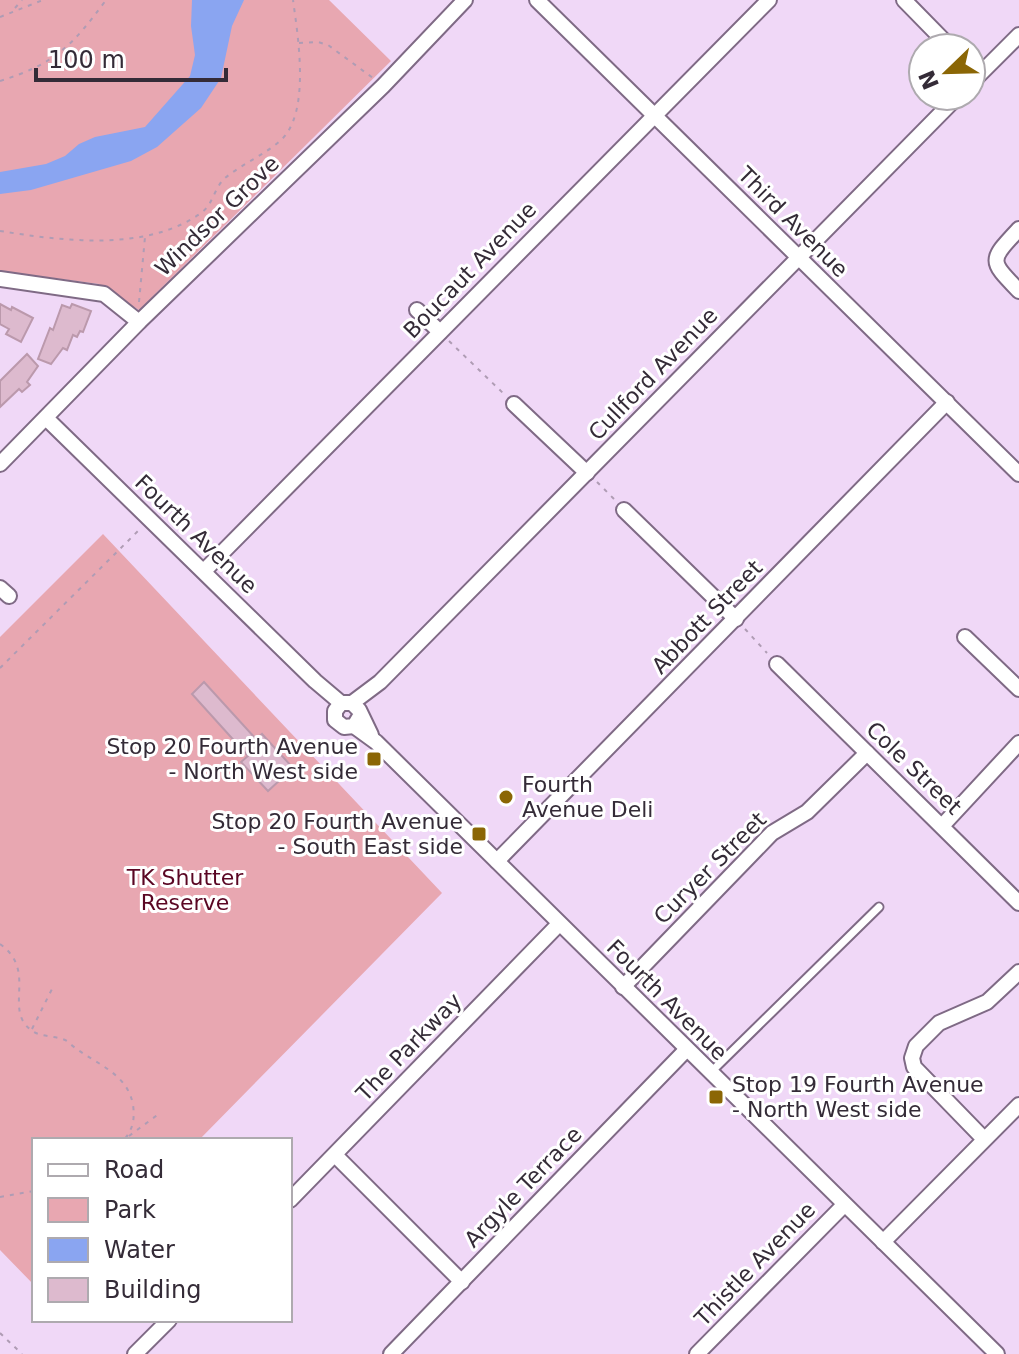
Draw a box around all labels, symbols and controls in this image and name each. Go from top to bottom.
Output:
scale bar [36,32,226,82]
north arrow [907,32,987,112]
text: 100 m [48,46,125,74]
text: N [914,66,944,93]
street label: Windsor Grove [150,151,284,281]
street label: Third Avenue [732,161,853,282]
street label: Boucaut Avenue [399,197,541,343]
street label: Cullford Avenue [584,303,722,445]
street label: Fourth Avenue [130,470,262,598]
street label: Abbott Street [647,555,767,679]
street label: Cole Street [861,717,967,820]
place label: Stop 20 Fourth Avenue - North West side [106,734,358,784]
marker: Stop 20 Fourth Avenue - North West side [365,750,383,768]
place label: Fourth Avenue Deli [522,772,653,822]
marker: Fourth Avenue Deli [497,788,515,806]
street label: Curyer Street [649,807,771,929]
place label: Stop 20 Fourth Avenue - South East side [211,809,463,859]
marker: Stop 20 Fourth Avenue - South East side [470,825,488,843]
park label: TK Shutter Reserve [126,865,244,915]
street label: Fourth Avenue [602,935,732,1065]
street label: The Parkway [351,988,467,1107]
place label: Stop 19 Fourth Avenue - North West side [732,1072,984,1122]
marker: Stop 19 Fourth Avenue - North West side [707,1088,725,1106]
street label: Argyle Terrace [459,1122,587,1252]
legend [32,1138,292,1322]
text: Road [104,1156,164,1184]
text: Park [104,1196,156,1224]
street label: Thistle Avenue [689,1197,820,1332]
text: Water [104,1236,175,1264]
text: Building [104,1276,201,1304]

